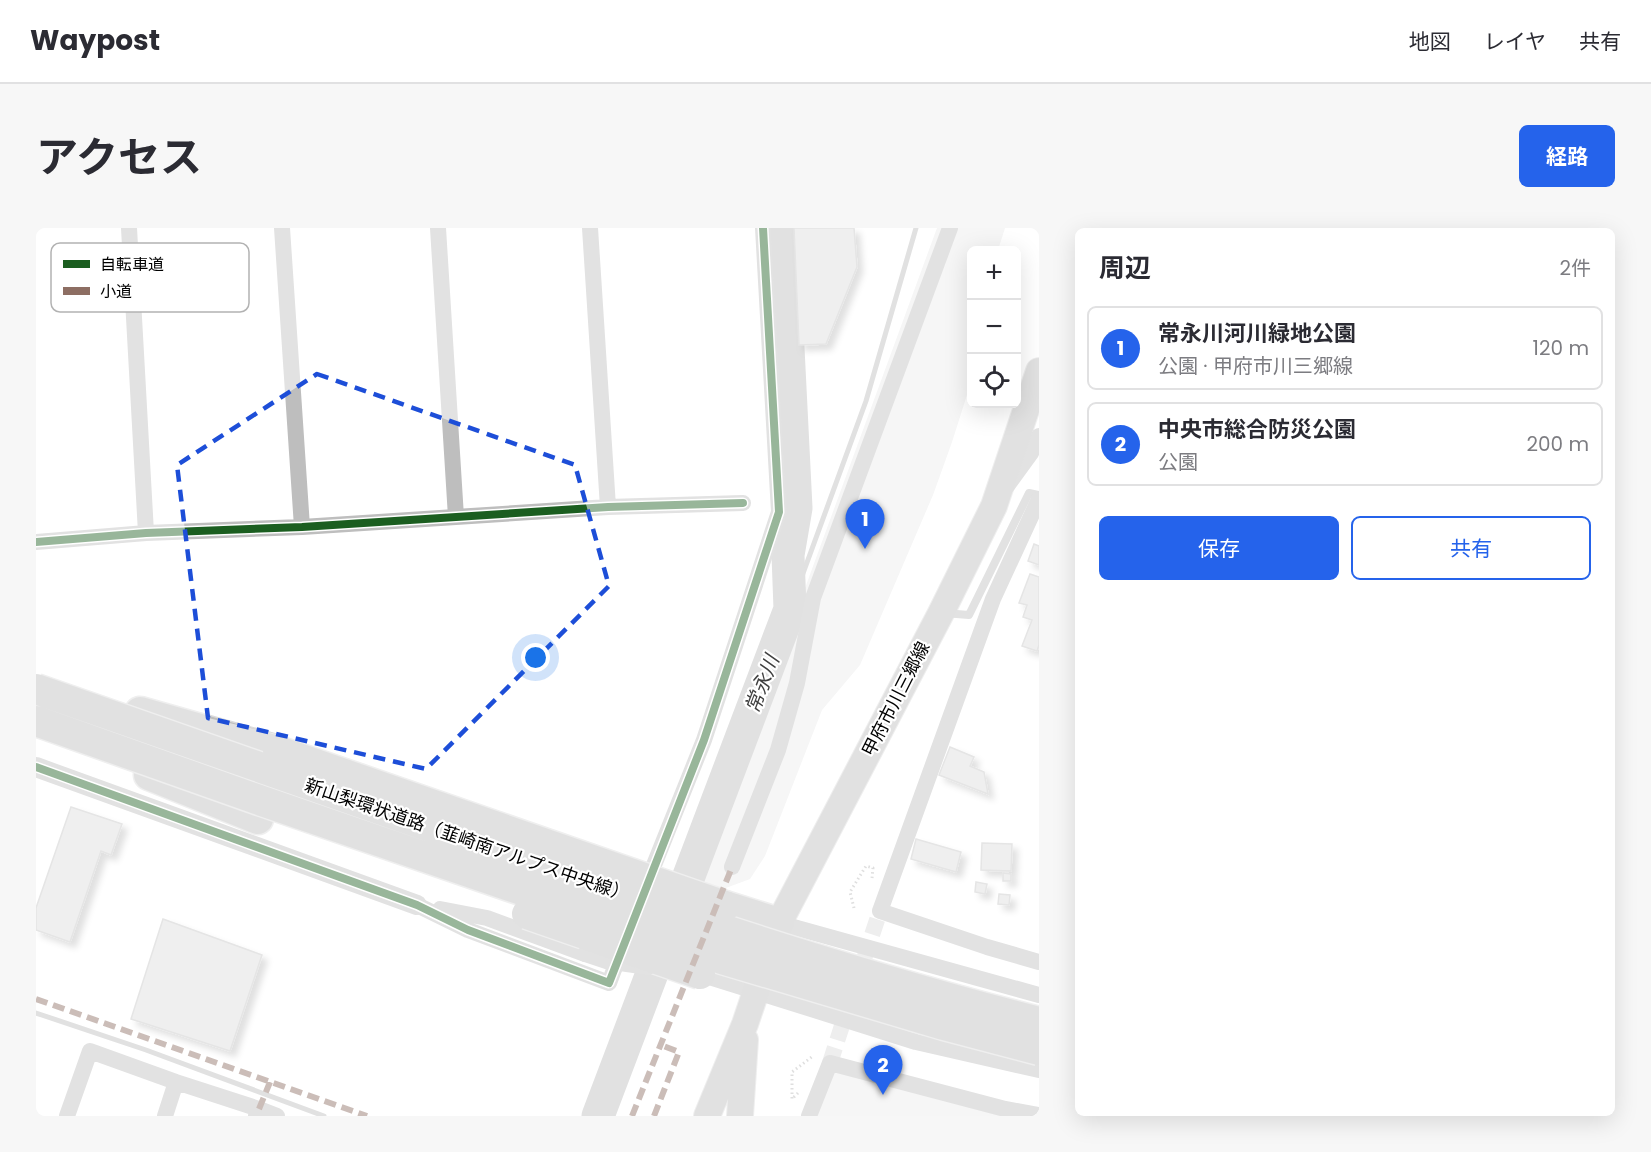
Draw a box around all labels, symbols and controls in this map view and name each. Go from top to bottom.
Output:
text: Waypost [30,21,160,60]
text: 地図 [1409,27,1451,56]
text: レイヤ [1484,27,1546,56]
text: 共有 [1579,27,1621,56]
button: 経路 [1519,125,1615,187]
text: アクセス [36,128,202,187]
legend [51,243,249,312]
map controls [967,246,1021,408]
button: + [967,246,1021,300]
text: 周辺 [1099,250,1151,286]
text: 自転車道 [100,253,164,276]
text: 2件 [1560,254,1591,282]
text: 小道 [100,280,132,303]
button: − [967,300,1021,354]
text: 常永川河川緑地公園 [1158,318,1356,349]
text: 1 [1117,334,1124,362]
text: 120 m [1533,334,1589,362]
text: 公園 · 甲府市川三郷線 [1158,352,1353,380]
button: locate [967,354,1021,408]
text: 中央市総合防災公園 [1158,414,1356,445]
text: 2 [1115,430,1126,458]
text: 200 m [1526,430,1589,458]
text: 公園 [1158,448,1198,476]
pin: 1 [846,500,884,549]
button: 保存 [1099,516,1339,580]
button: 共有 [1351,516,1591,580]
street label: 甲府市川三郷線 [856,637,935,761]
your location [521,643,550,672]
water label: 常永川 [738,649,787,717]
street label: 新山梨環状道路（韮崎南アルプス中央線） [301,772,633,907]
pin: 2 [864,1046,902,1095]

